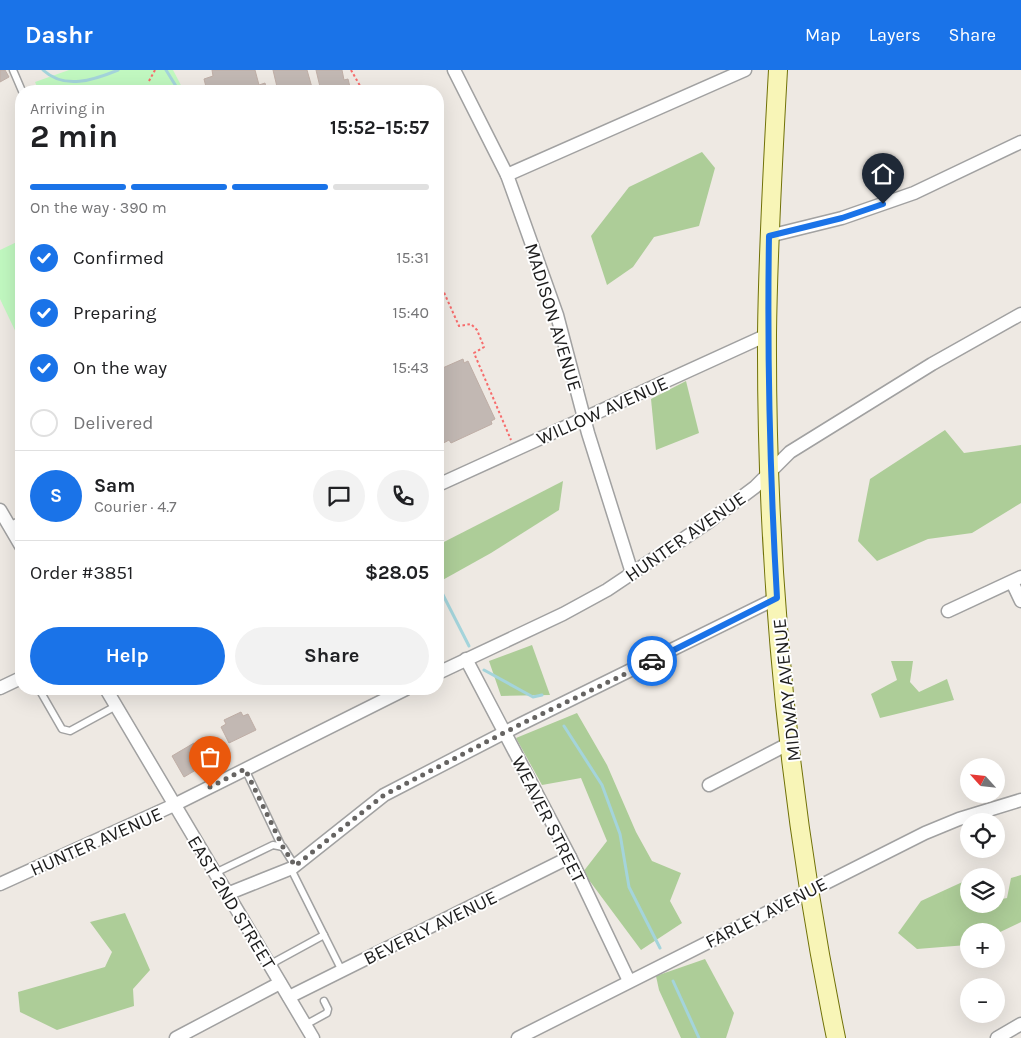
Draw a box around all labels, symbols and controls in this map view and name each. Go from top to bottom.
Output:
text: Dashr [25,21,93,49]
text: Map [805,24,841,46]
text: Layers [869,24,921,46]
text: Share [949,24,996,46]
text: Arriving in [30,99,105,118]
text: 15:52–15:57 [330,117,429,139]
text: 2 min [30,118,118,155]
pin [862,153,904,204]
icon: home [869,160,897,188]
text: On the way · 390 m [30,198,167,217]
street label: MADISON AVENUE [520,240,586,394]
icon: check [30,244,58,272]
text: Confirmed [73,247,164,269]
text: 15:31 [396,248,429,267]
icon: check [30,299,58,327]
text: Preparing [73,302,156,324]
text: 15:40 [393,303,429,322]
icon: check [30,354,58,382]
text: On the way [73,357,167,379]
text: 15:43 [393,358,429,377]
street label: WILLOW AVENUE [533,372,672,450]
text: Delivered [73,412,153,434]
button: chat [313,470,365,522]
button: phone [377,470,429,522]
text: Sam [94,475,135,497]
text: S [50,485,62,507]
street label: HUNTER AVENUE [621,487,750,587]
text: Courier · 4.7 [94,497,177,516]
text: Order #3851 [30,562,133,584]
text: $28.05 [365,562,429,584]
street label: MIDWAY AVENUE [769,617,805,762]
button: Help [30,627,225,685]
button: Share [235,627,429,685]
courier [627,636,677,686]
icon: car [638,647,666,675]
pin [189,736,231,787]
icon: bag [196,743,224,771]
street label: WEAVER STREET [507,753,590,887]
north arrow [960,758,1005,802]
map controls [960,758,1005,1023]
street label: HUNTER AVENUE [27,803,166,881]
button: locate [960,813,1005,858]
street label: EAST 2ND STREET [183,832,280,974]
button: layers [960,868,1005,913]
street label: FARLEY AVENUE [702,873,831,953]
street label: BEVERLY AVENUE [360,886,501,970]
button: + [960,923,1005,968]
button: − [960,978,1005,1023]

